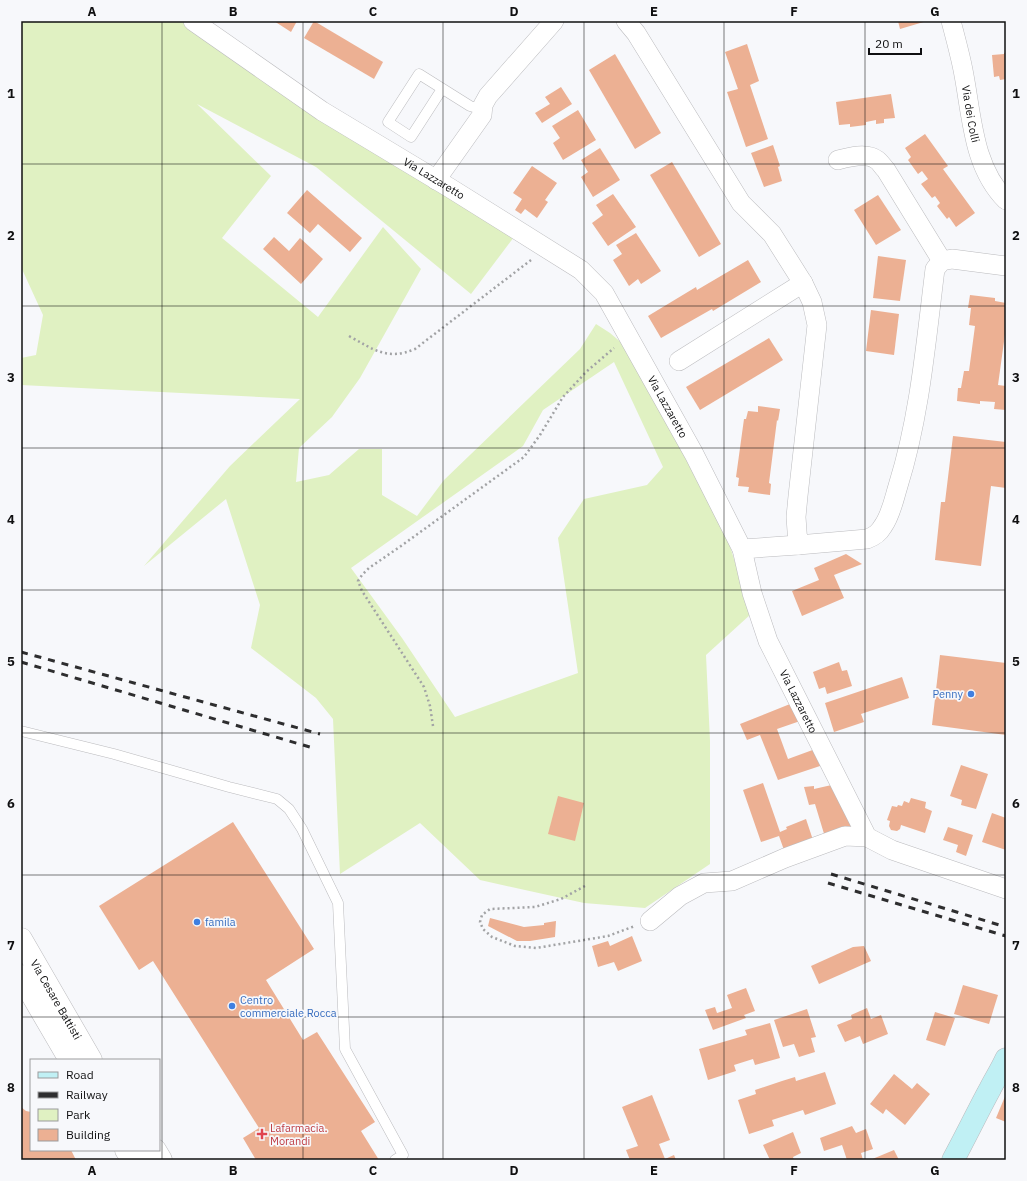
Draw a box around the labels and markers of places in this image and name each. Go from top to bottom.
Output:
place label: Penny [933,687,964,701]
marker: Penny [966,689,976,699]
place label: famila [205,915,236,929]
marker: famila [192,917,202,927]
place label: Centro commerciale Rocca [240,993,337,1020]
marker: Centro commerciale Rocca [227,1001,237,1011]
place label: Lafarmacia. Morandi [270,1121,328,1148]
marker: Lafarmacia. Morandi [257,1129,267,1139]

